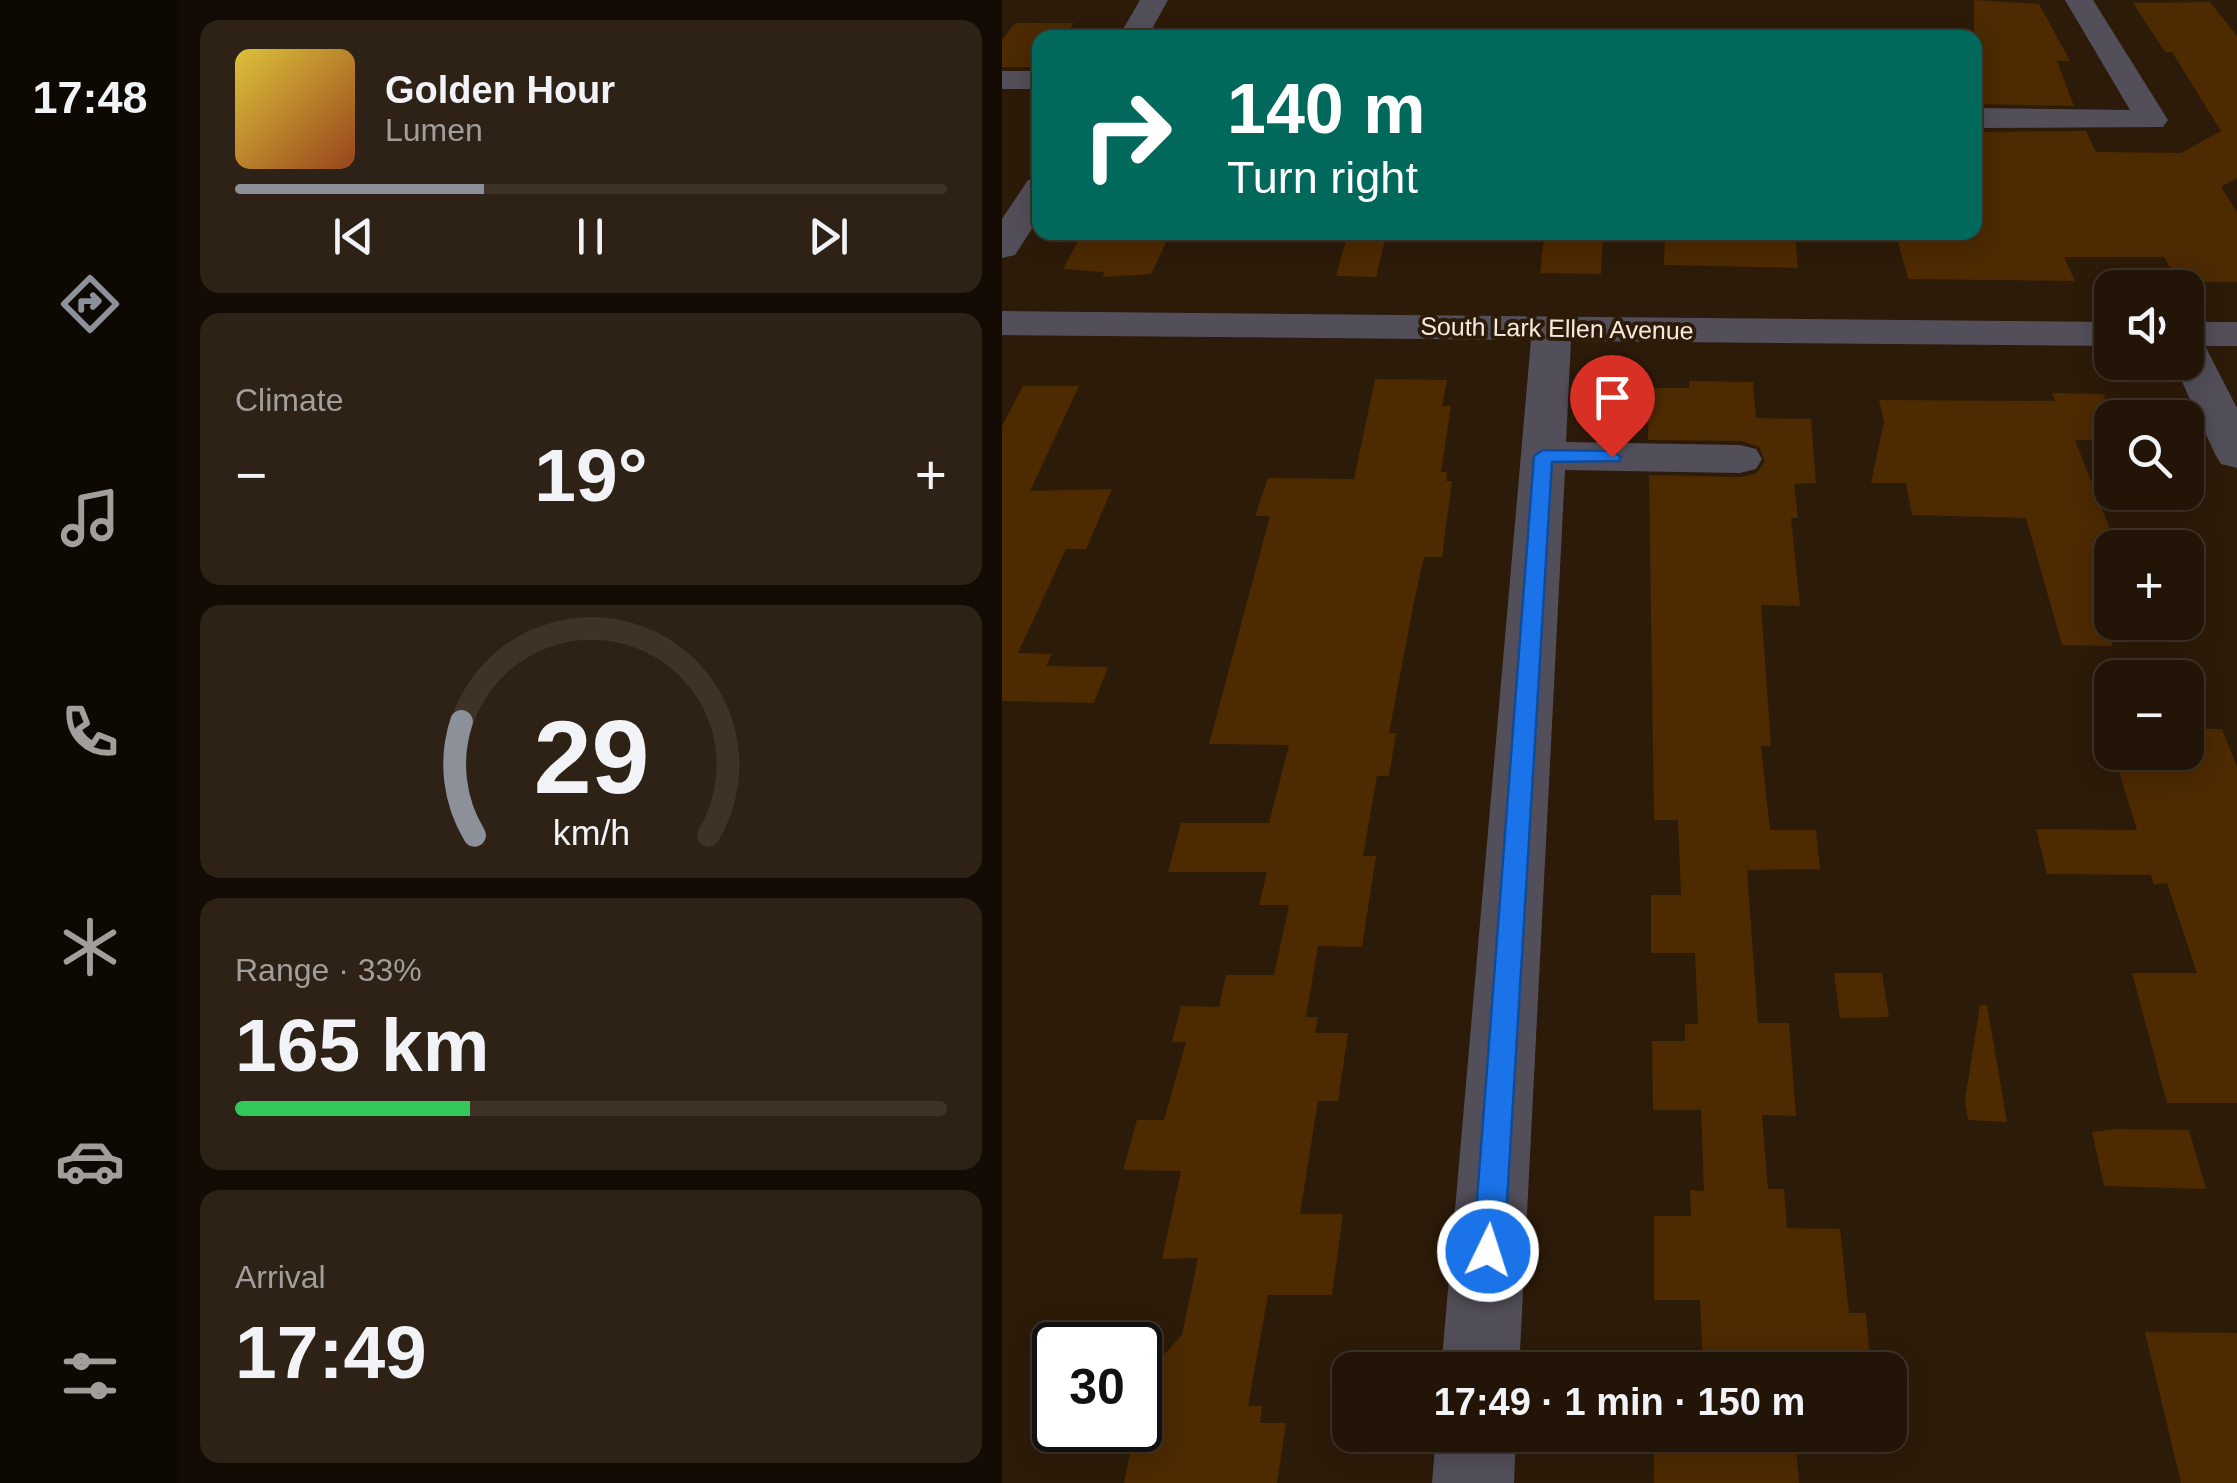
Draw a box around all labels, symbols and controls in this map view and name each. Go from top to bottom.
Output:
text: Golden Hour [385,69,615,111]
icon: right [1062,70,1192,200]
text: 140 m [1227,70,1425,148]
text: 17:48 [32,72,148,123]
text: Lumen [385,112,483,148]
text: Turn right [1227,152,1418,203]
icon: previous [326,209,381,264]
icon: pause [563,209,618,264]
icon: next [801,209,856,264]
icon: directions [55,269,125,339]
map controls [2094,270,2204,770]
button: sound [2094,270,2204,380]
street label: South Lark Ellen Avenue [1420,312,1694,344]
pin [1570,355,1655,458]
icon: arrive [1585,370,1640,425]
text: Climate [235,382,343,418]
button: search [2094,400,2204,510]
text: 19° [534,433,648,517]
text: − [235,444,267,506]
text: + [915,444,947,506]
icon: music [55,483,125,553]
button: + [2094,530,2204,640]
button: − [2094,660,2204,770]
icon: phone [55,697,125,767]
text: 29 [533,699,649,815]
text: km/h [552,813,630,853]
icon: climate [55,912,125,982]
text: Range · 33% [235,952,422,988]
text: 165 km [235,1003,489,1087]
icon: car [55,1126,125,1196]
position arrow [1436,1199,1540,1303]
text: Arrival [235,1259,326,1295]
text: 17:49 [235,1310,427,1394]
speed limit sign: 30 [1032,1322,1162,1452]
icon: filters [55,1341,125,1411]
text: 17:49 · 1 min · 150 m [1434,1381,1805,1423]

